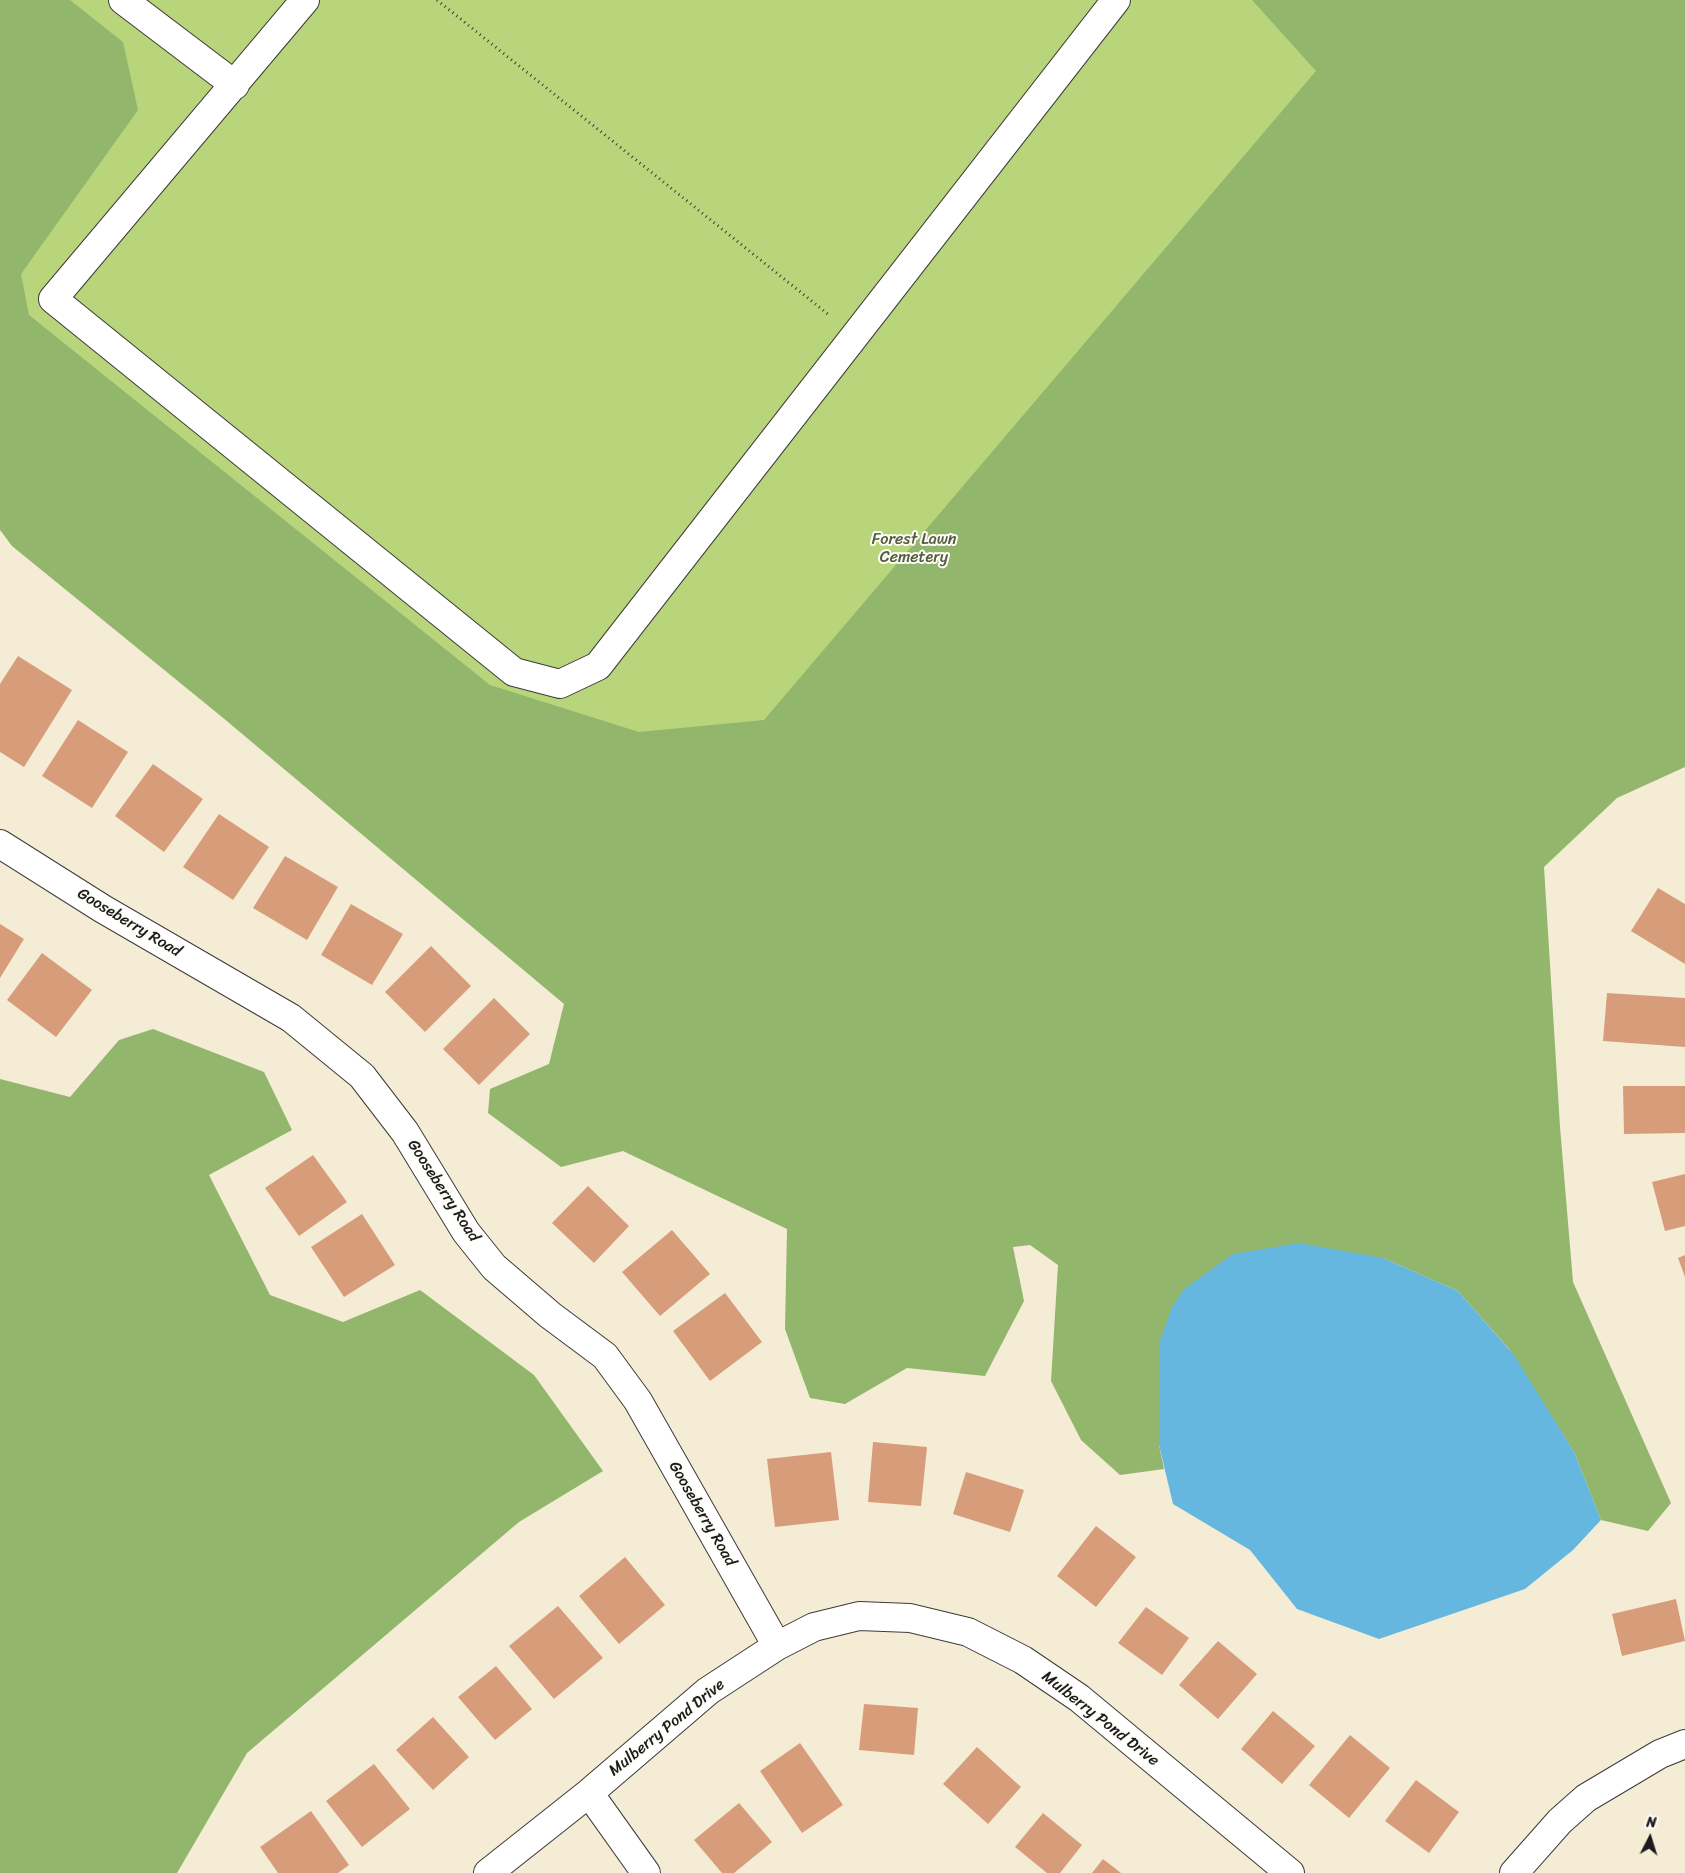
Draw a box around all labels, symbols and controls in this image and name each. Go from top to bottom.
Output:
park label: Forest Lawn Cemetery [872,530,956,568]
street label: Gooseberry Road [74,884,184,962]
street label: Gooseberry Road [403,1136,483,1246]
street label: Gooseberry Road [664,1458,740,1570]
street label: Mulberry Pond Drive [1037,1667,1163,1771]
street label: Mulberry Pond Drive [605,1675,729,1781]
text: N [1645,1810,1657,1835]
north arrow [1625,1813,1675,1863]

